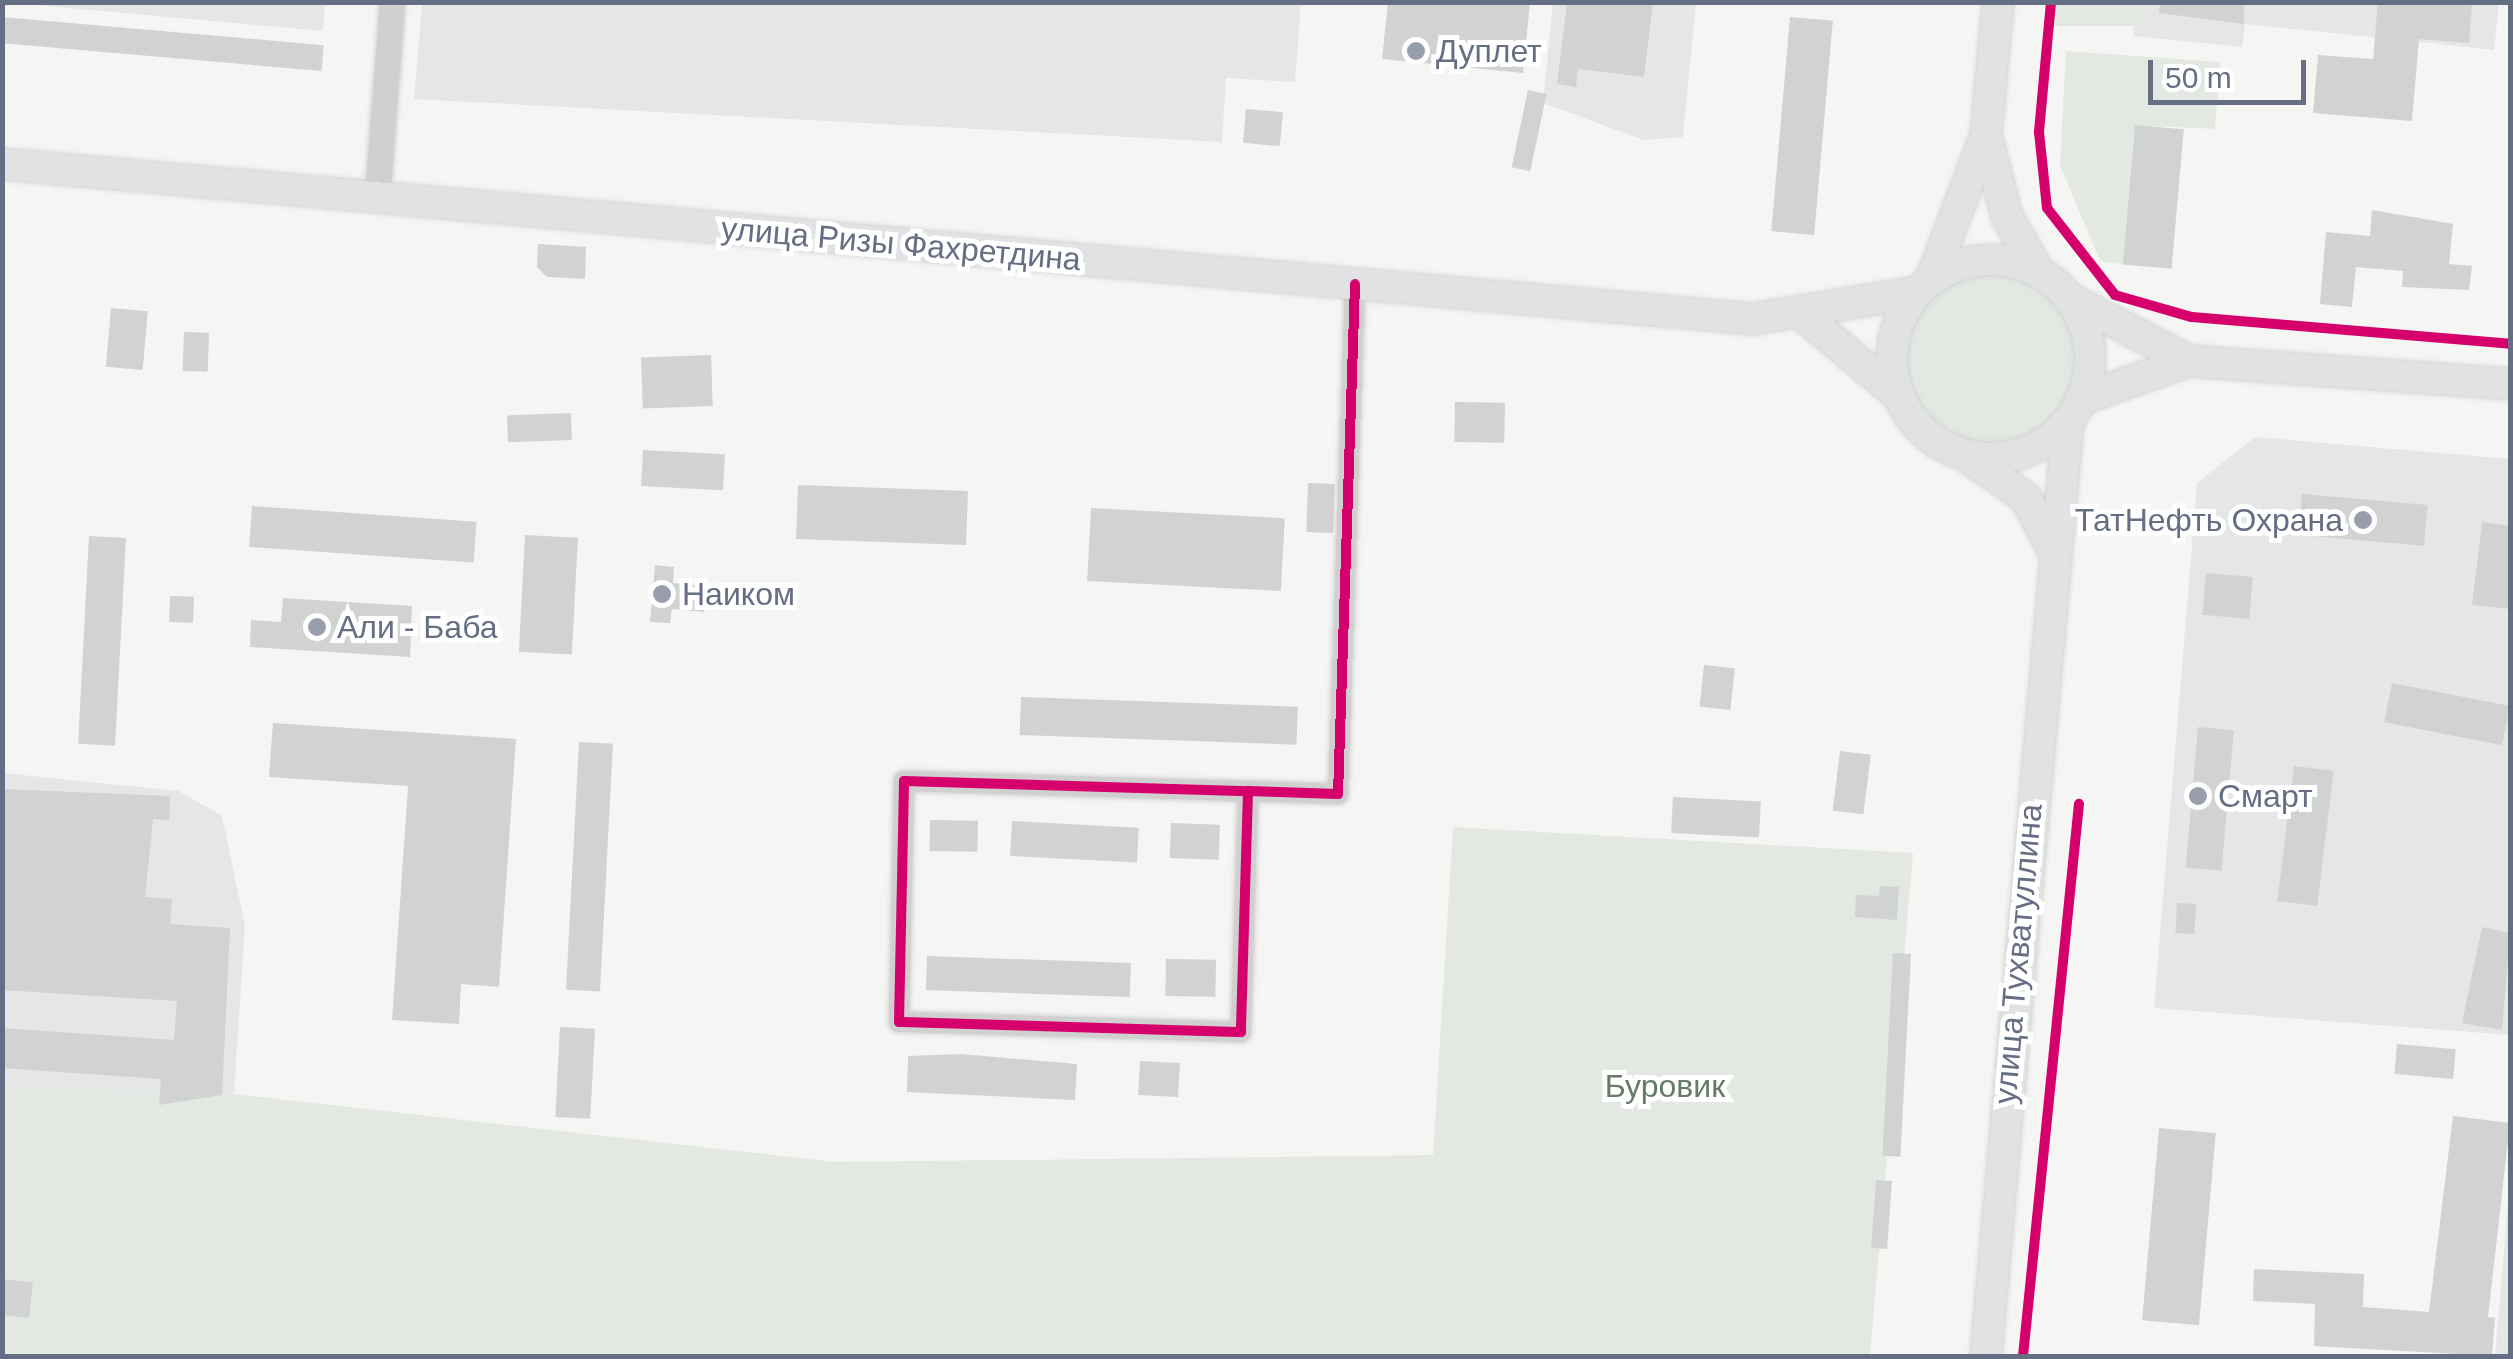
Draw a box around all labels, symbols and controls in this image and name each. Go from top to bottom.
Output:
place label: Дуплет [1436,32,1542,70]
marker: Дуплет [1405,40,1427,62]
scale bar [2153,40,2310,102]
text: 50 m [2165,61,2232,94]
street label: улица Ризы Фахретдина [720,209,1082,279]
place label: ТатНефть Охрана [2075,501,2343,539]
marker: ТатНефть Охрана [2352,509,2374,531]
place label: Наиком [682,575,795,613]
marker: Наиком [651,583,673,605]
place label: Али - Баба [337,608,498,646]
marker: Али - Баба [306,616,328,638]
place label: Смарт [2218,777,2313,815]
marker: Смарт [2187,785,2209,807]
street label: улица Тухватуллина [1986,802,2050,1106]
park label: Буровик [1605,1067,1725,1105]

